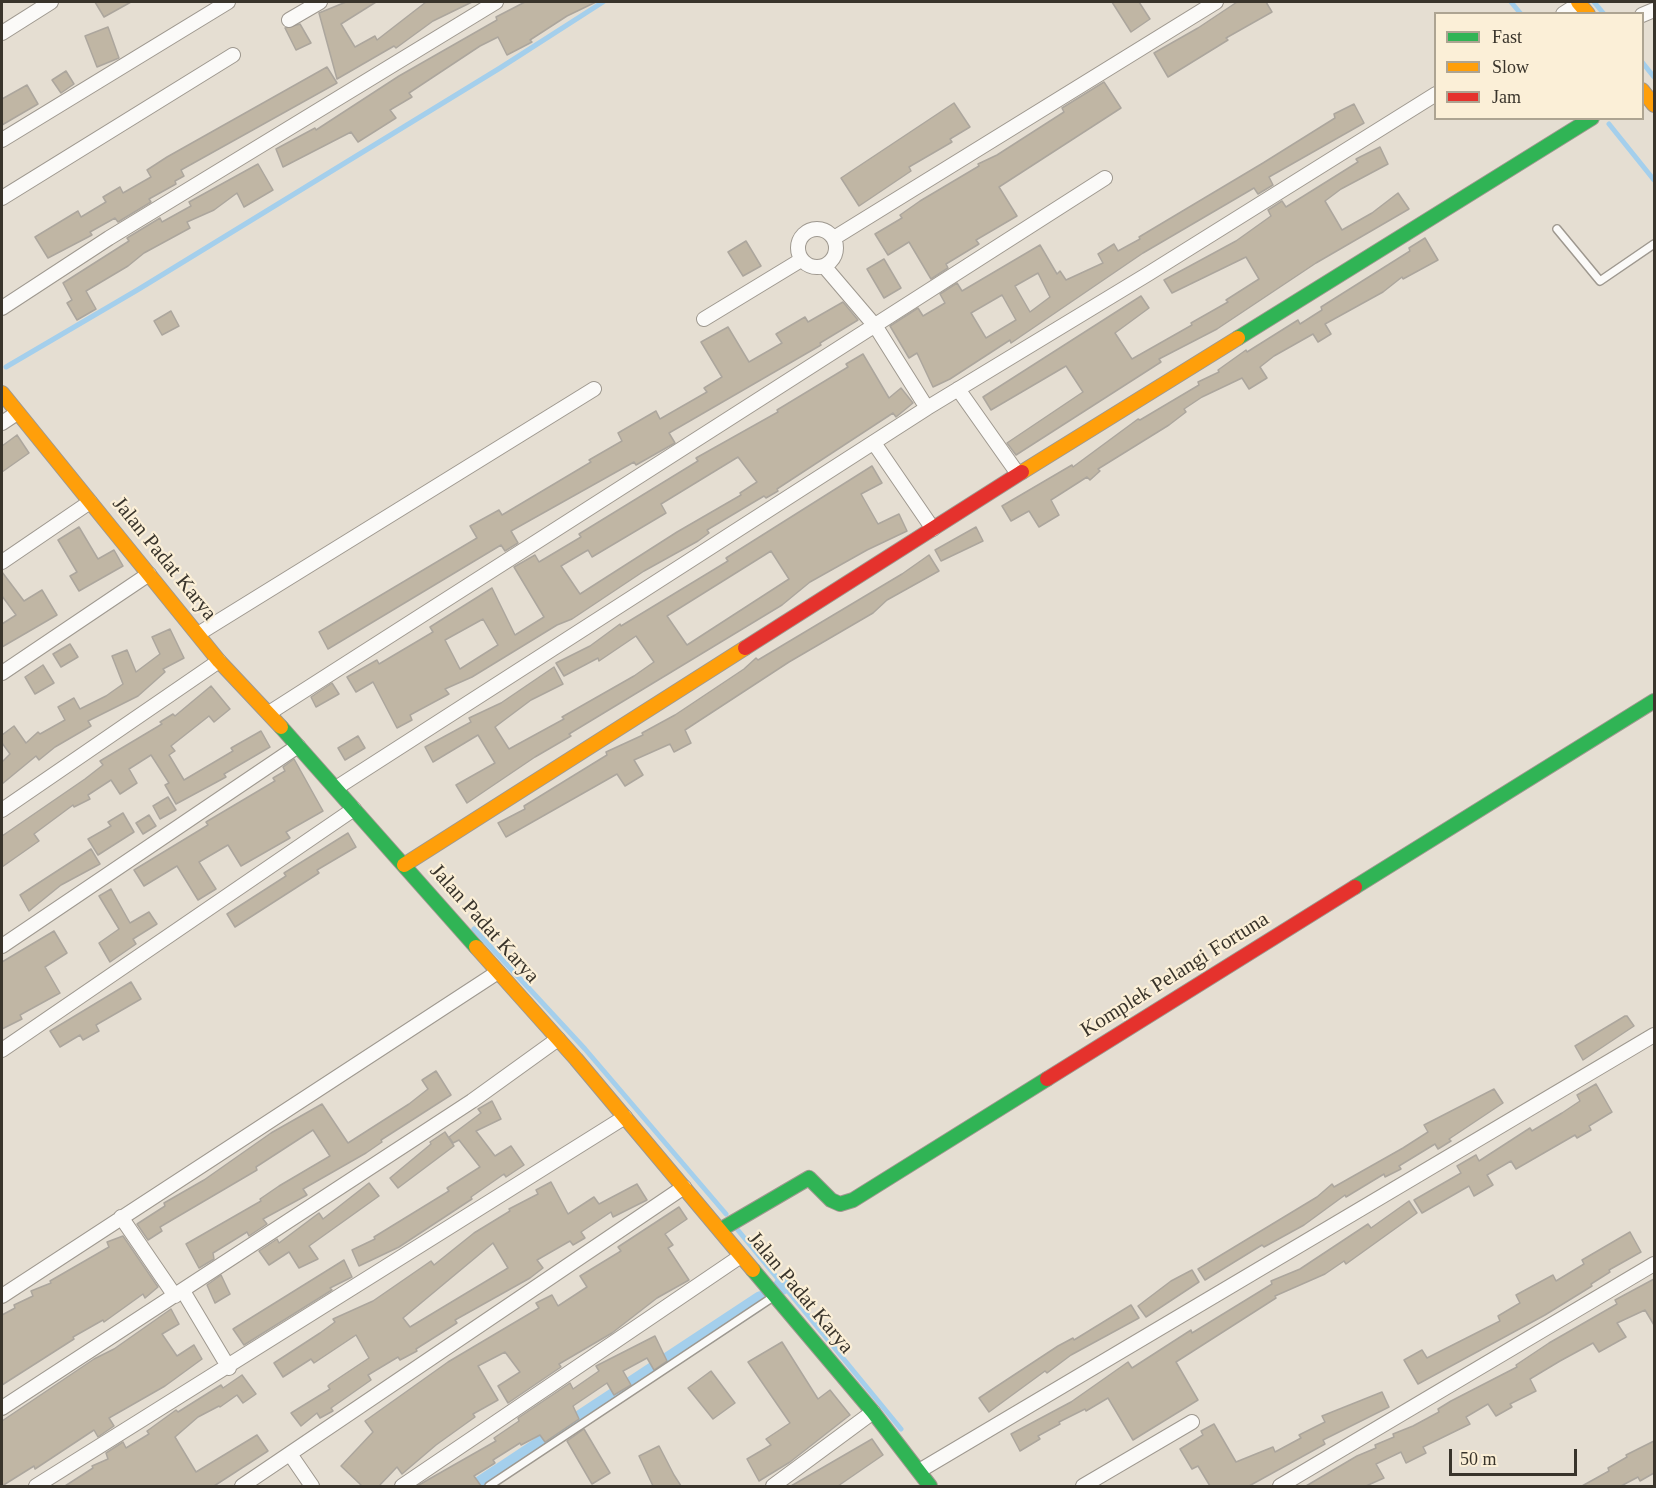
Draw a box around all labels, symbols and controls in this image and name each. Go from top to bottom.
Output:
legend [1434,12,1644,120]
text: Fast [1492,27,1522,47]
text: Slow [1492,57,1529,77]
text: Jam [1492,87,1521,107]
street label: Jalan Padat Karya [107,492,221,626]
street label: Jalan Padat Karya [424,859,544,989]
street label: Komplek Pelangi Fortuna [1076,907,1274,1043]
street label: Jalan Padat Karya [742,1227,858,1359]
scale bar [1452,1437,1580,1475]
text: 50 m [1460,1449,1497,1469]

